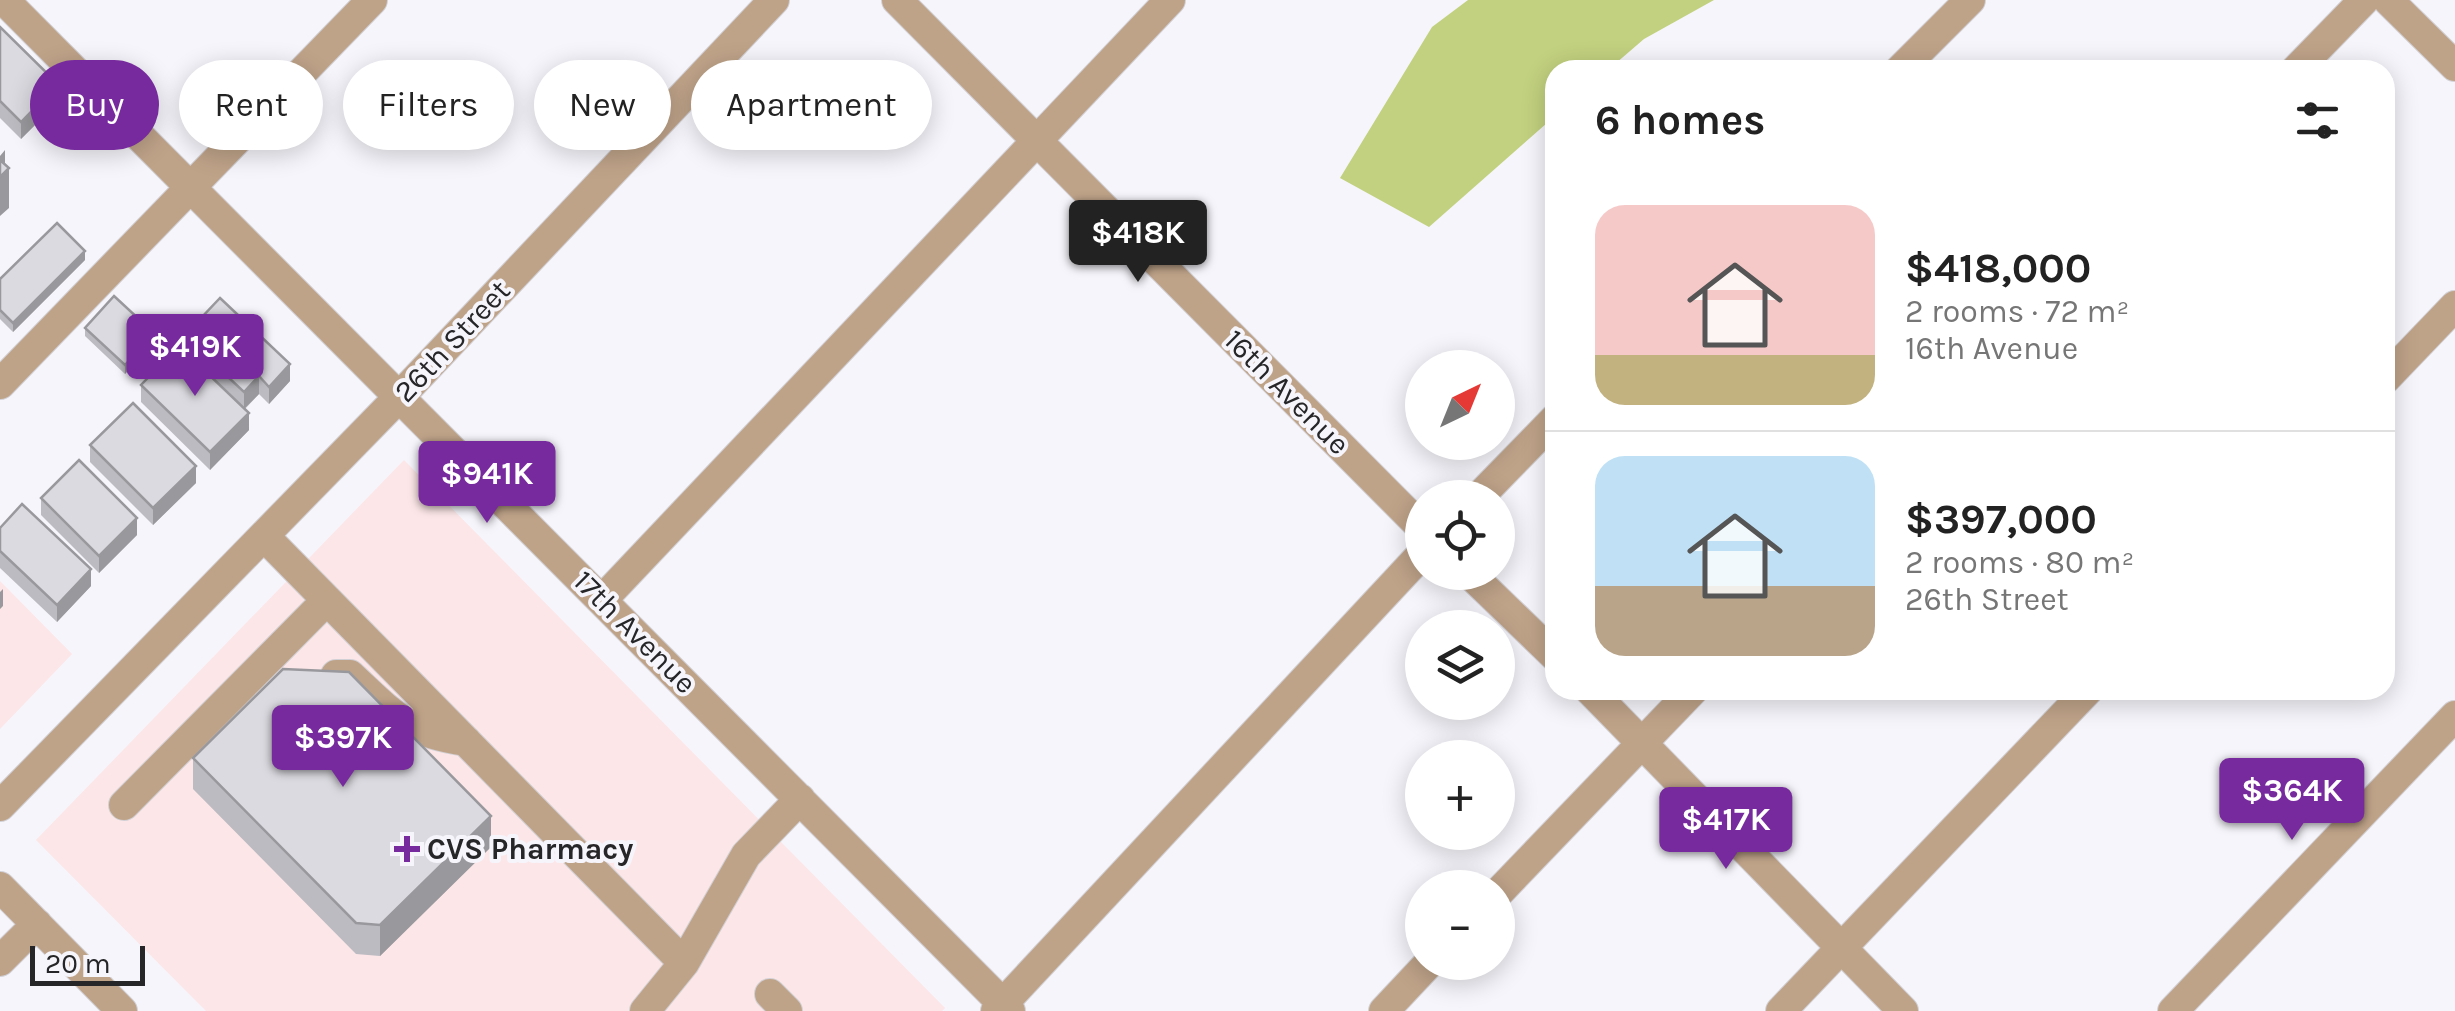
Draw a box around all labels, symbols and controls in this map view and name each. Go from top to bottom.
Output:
chip: Buy [30,60,159,150]
chip: Rent [179,60,323,150]
chip: Filters [343,60,514,150]
chip: New [534,60,671,150]
chip: Apartment [691,60,932,150]
icon: filters [2290,93,2345,148]
text: 6 homes [1595,95,1765,145]
pin: $418K [1068,200,1208,285]
text: $418K [1091,214,1185,251]
text: $418,000 [1905,243,2091,293]
icon: home [1675,245,1795,365]
street label: 26th Street [387,273,517,409]
text: 2 rooms · 72 m² [1905,293,2129,330]
pin: $419K [125,314,265,399]
street label: 16th Avenue [1217,322,1357,462]
text: $419K [149,328,241,365]
text: 16th Avenue [1905,330,2078,367]
north arrow [1405,350,1515,460]
map controls [1405,350,1515,980]
pin: $941K [417,441,557,526]
text: $941K [441,455,533,492]
button: locate [1405,480,1515,590]
text: $397,000 [1905,494,2097,544]
icon: home [1675,496,1795,616]
text: 2 rooms · 80 m² [1905,544,2134,581]
street label: 17th Avenue [566,563,704,701]
text: 26th Street [1905,581,2069,618]
button: layers [1405,610,1515,720]
pin: $397K [273,705,413,790]
text: $397K [294,719,392,756]
button: + [1405,740,1515,850]
pin: $364K [2222,758,2362,843]
text: $364K [2241,772,2343,809]
pin: $417K [1656,787,1796,872]
text: $417K [1681,801,1771,838]
place label: CVS Pharmacy [427,831,633,867]
marker: CVS Pharmacy [396,838,418,860]
button: − [1405,870,1515,980]
scale bar [30,941,145,986]
text: 20 m [45,947,111,980]

